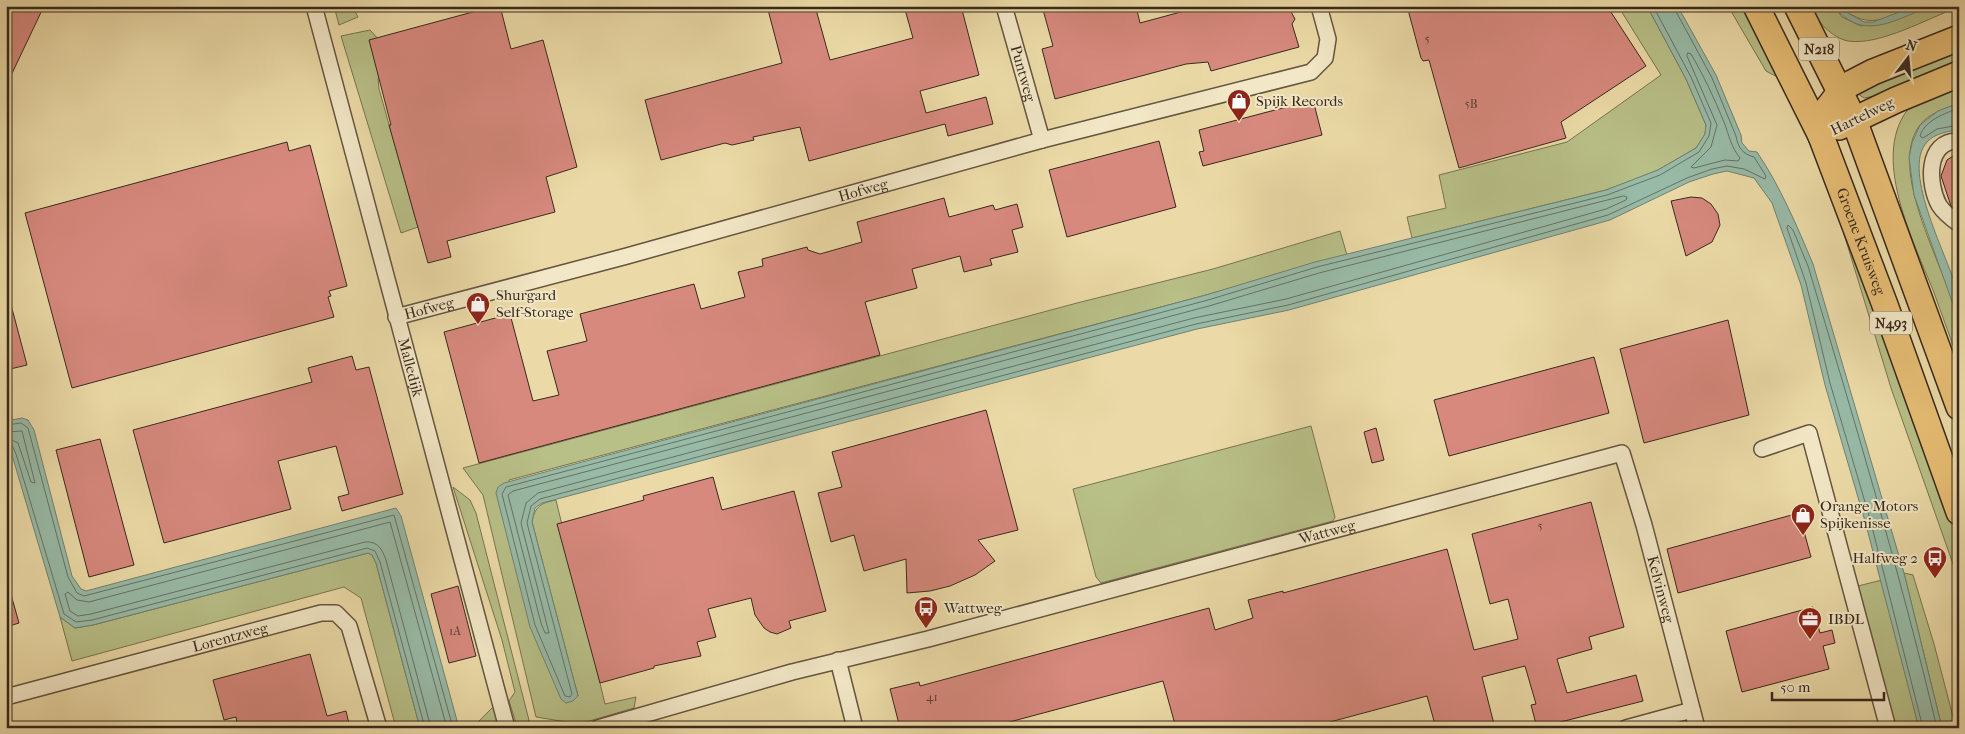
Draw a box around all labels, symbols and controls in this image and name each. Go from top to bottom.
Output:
house number: 5 [1424,32,1430,46]
north arrow [1882,32,1932,82]
text: N [1904,36,1919,56]
road number: N218 [1799,38,1839,61]
street label: Puntweg [1007,43,1040,105]
shop icon: Spijk Records [1226,88,1252,122]
place label: Spijk Records [1256,92,1344,110]
street label: Hartelweg [1827,93,1898,139]
house number: 5B [1465,97,1478,111]
street label: Hofweg [836,174,891,206]
street label: Groene Kruisweg [1832,185,1890,298]
place label: Shurgard Self-Storage [496,286,574,321]
shop icon: Shurgard Self-Storage [465,291,491,325]
street label: Hofweg [402,293,457,323]
road number: N493 [1870,312,1912,334]
street label: Malledijk [394,336,427,399]
place label: Orange Motors Spijkenisse [1820,497,1919,532]
shop icon: Orange Motors Spijkenisse [1790,502,1816,536]
street label: Wattweg [1296,516,1358,548]
house number: 5 [1537,519,1543,533]
bus stop icon: Halfweg 2 [1922,545,1948,579]
place label: Halfweg 2 [1853,549,1918,567]
street label: Kelvinweg [1643,554,1678,626]
bus stop icon: Wattweg [913,595,939,629]
place label: Wattweg [943,599,1003,617]
office icon: IBDL [1797,606,1823,640]
place label: IBDL [1828,610,1864,628]
street label: Lorentzweg [191,618,271,656]
house number: 1A [449,624,461,638]
scale bar [1772,669,1885,701]
text: 50 m [1780,678,1811,696]
house number: 41 [926,690,938,704]

